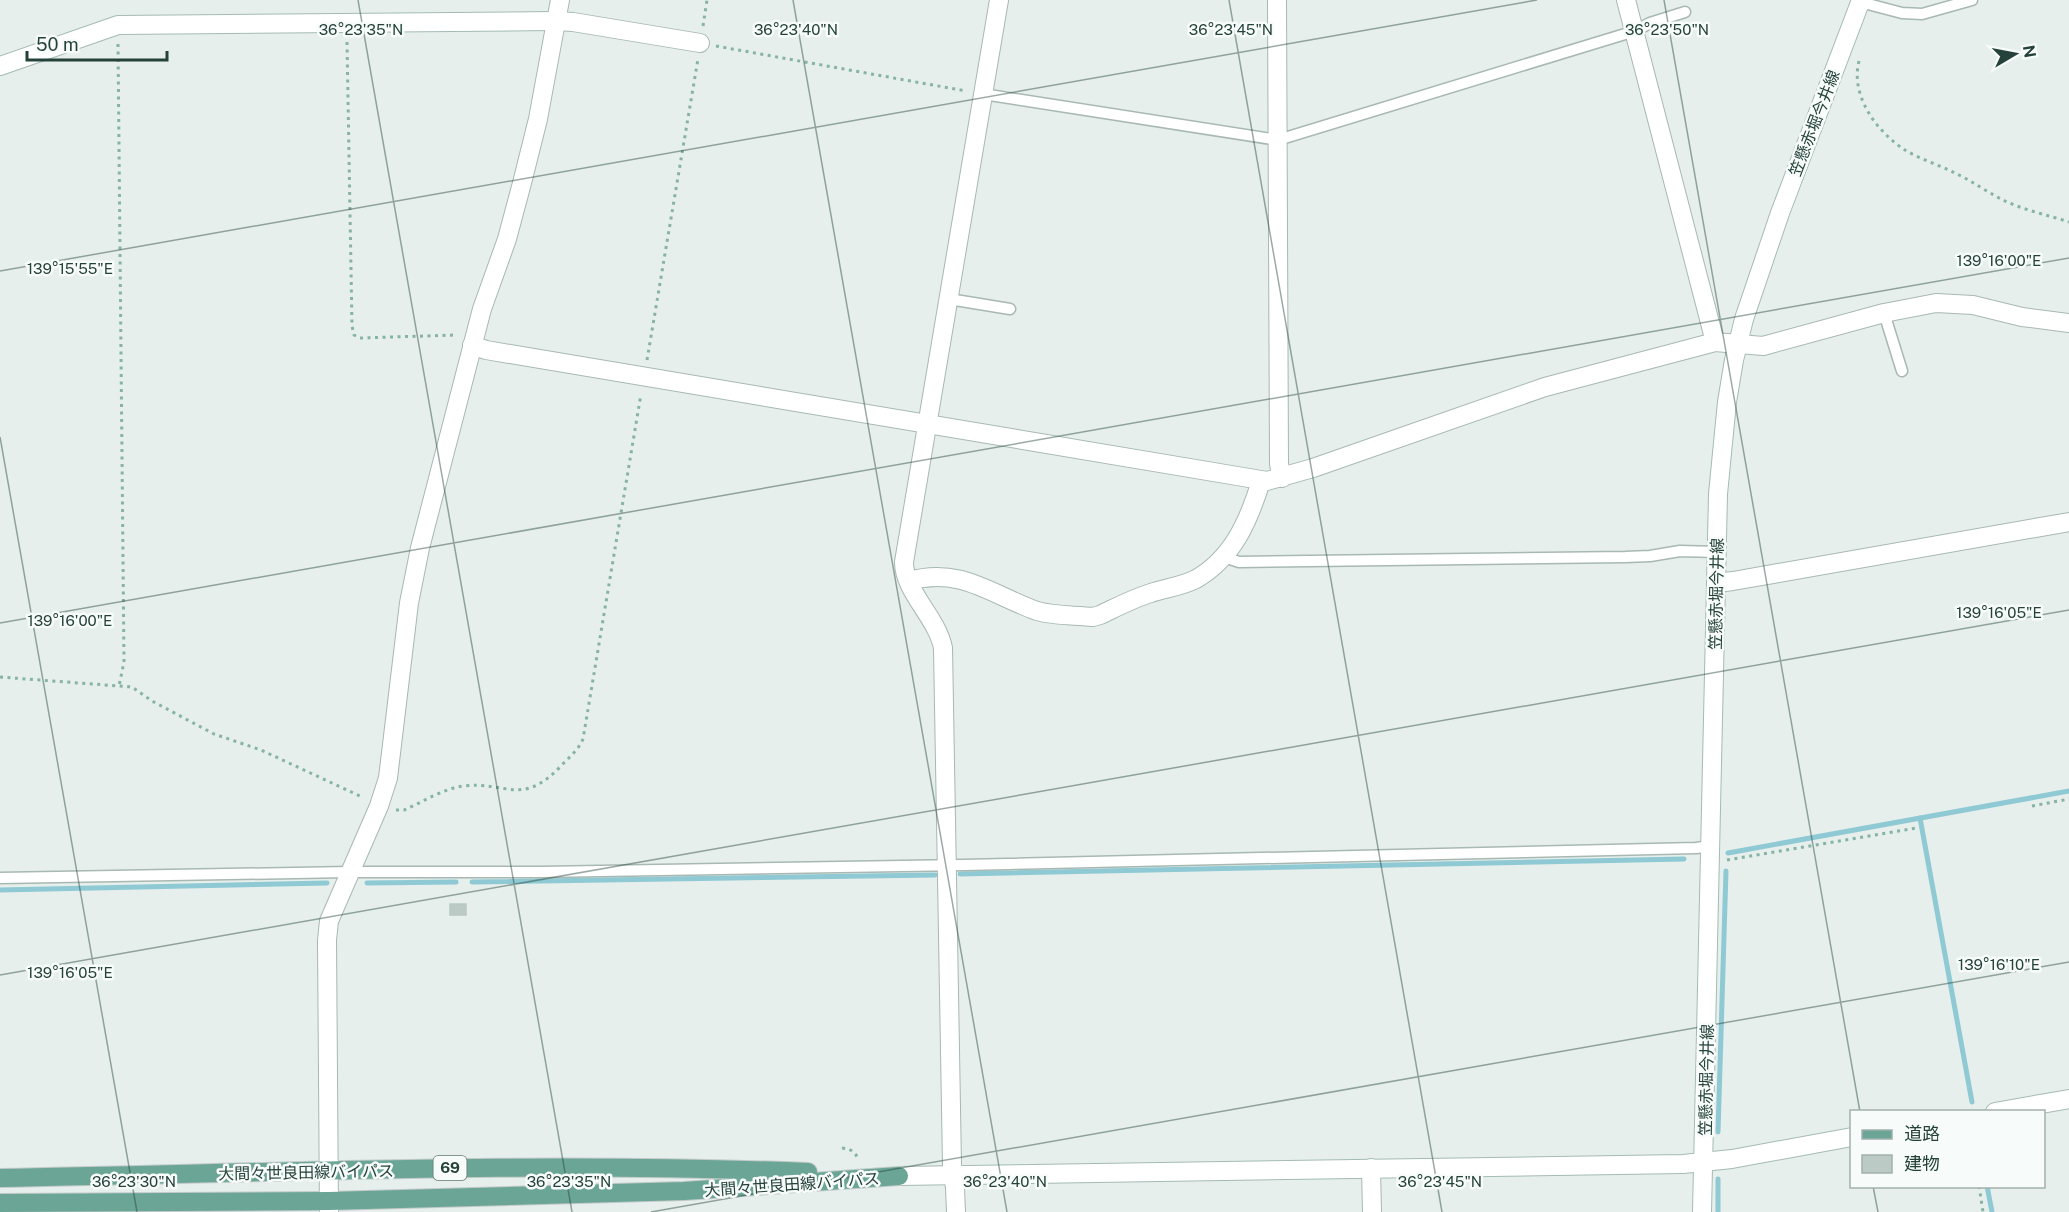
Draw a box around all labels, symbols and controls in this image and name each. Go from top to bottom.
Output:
text: 36°23'35"N [319,21,403,38]
text: 36°23'40"N [754,21,838,38]
text: 36°23'45"N [1189,21,1273,38]
text: 36°23'50"N [1625,21,1709,38]
scale bar [27,24,166,62]
north arrow [1985,24,2045,84]
text: 50 m [36,34,79,55]
text: N [2019,44,2040,59]
street label: 笠懸赤堀今井線 [1786,67,1843,179]
text: 139°16'00"E [1957,252,2041,269]
text: 139°15'55"E [27,260,113,277]
street label: 笠懸赤堀今井線 [1706,538,1727,650]
text: 139°16'05"E [1956,604,2042,621]
text: 139°16'00"E [28,612,112,629]
text: 139°16'10"E [1958,956,2040,973]
text: 139°16'05"E [27,964,113,981]
street label: 笠懸赤堀今井線 [1696,1024,1717,1136]
legend [1850,1110,2045,1188]
text: 道路 [1904,1123,1940,1144]
text: 建物 [1904,1153,1940,1174]
road number: 69 [434,1156,466,1180]
street label: 大間々世良田線バイパス [218,1161,394,1184]
street label: 大間々世良田線バイパス [704,1169,880,1200]
text: 36°23'30"N [92,1173,176,1190]
text: 36°23'35"N [527,1173,611,1190]
text: 36°23'40"N [963,1173,1047,1190]
text: 36°23'45"N [1398,1173,1482,1190]

